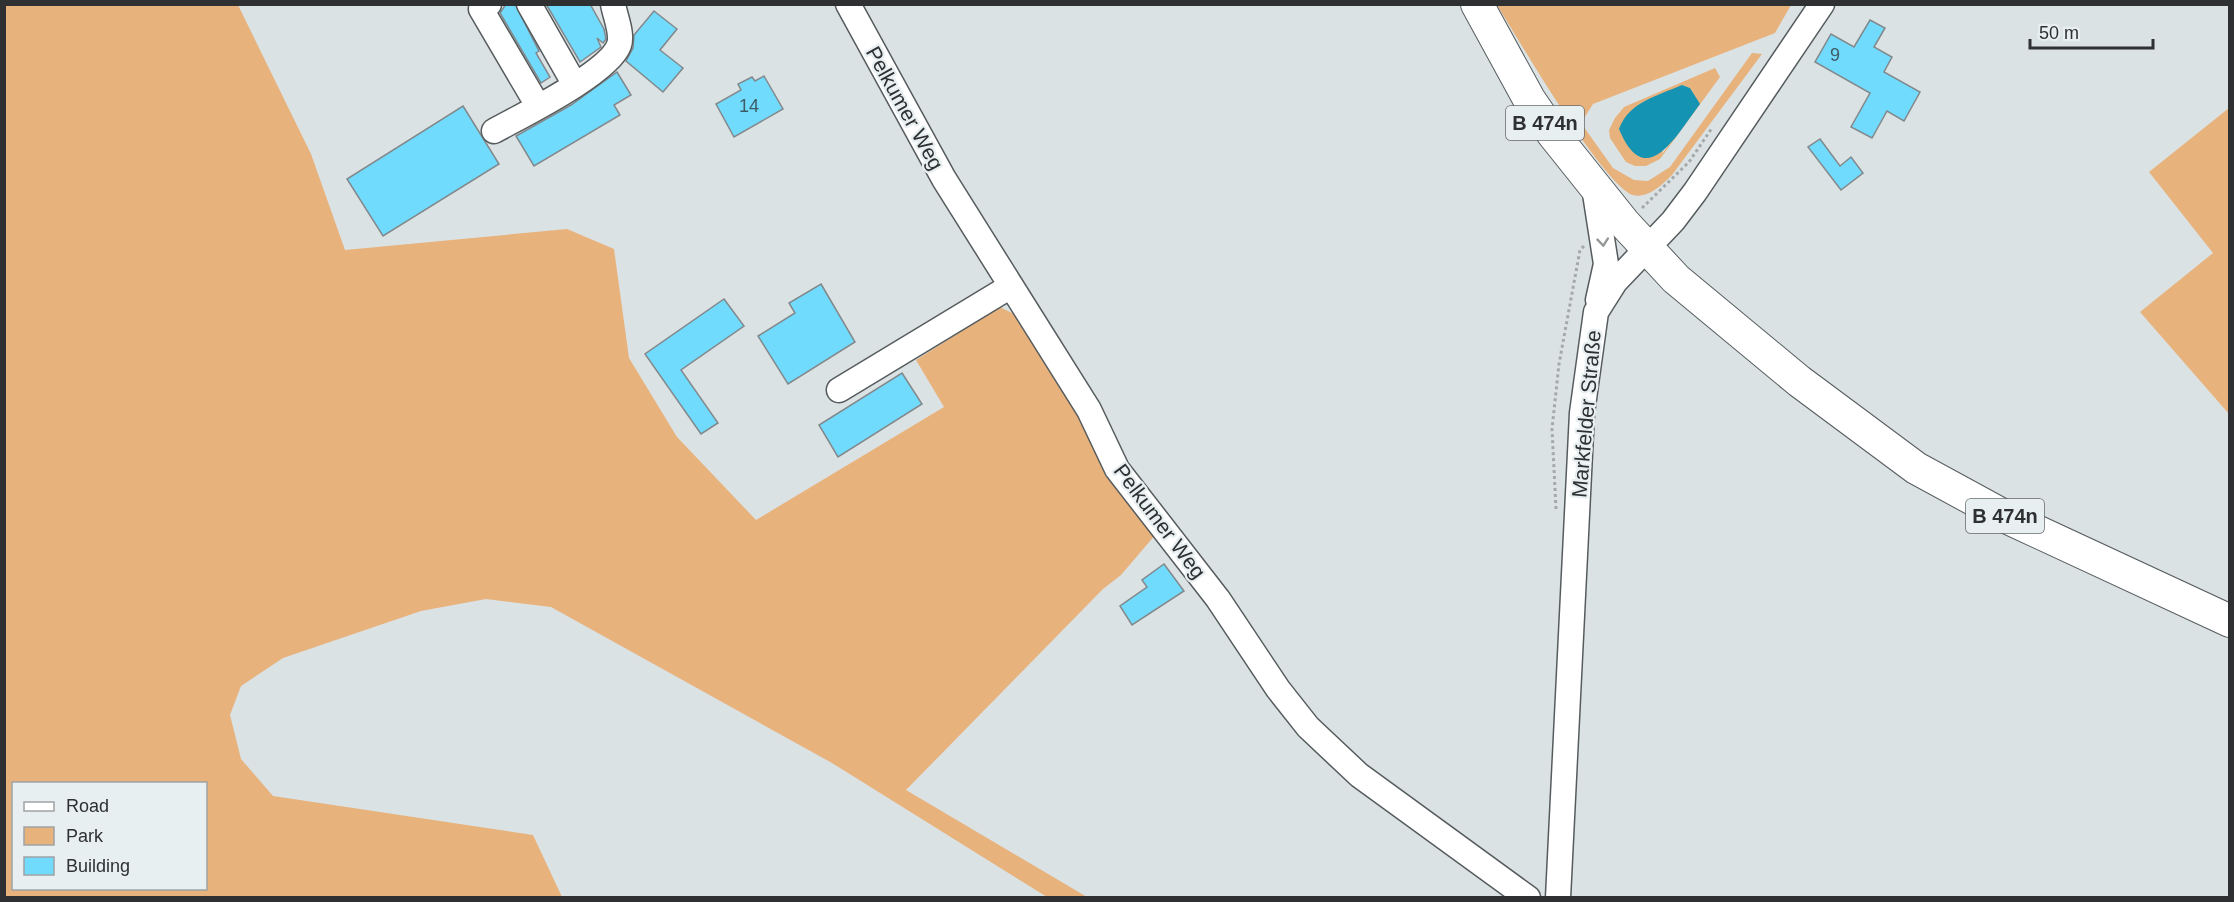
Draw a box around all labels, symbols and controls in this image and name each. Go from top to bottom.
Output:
scale bar [2030,12,2153,50]
text: 50 m [2039,23,2079,43]
street label: Pelkumer Weg [862,42,948,174]
house number: 9 [1830,45,1840,65]
house number: 14 [739,96,759,116]
road number: B 474n [1506,106,1584,140]
one-way arrow [1596,237,1609,246]
street label: Markfelder Straße [1567,329,1605,499]
street label: Pelkumer Weg [1109,459,1211,583]
road number: B 474n [1966,499,2044,533]
legend [12,782,207,890]
text: Road [66,796,109,816]
text: Park [66,826,104,846]
text: Building [66,856,130,876]

